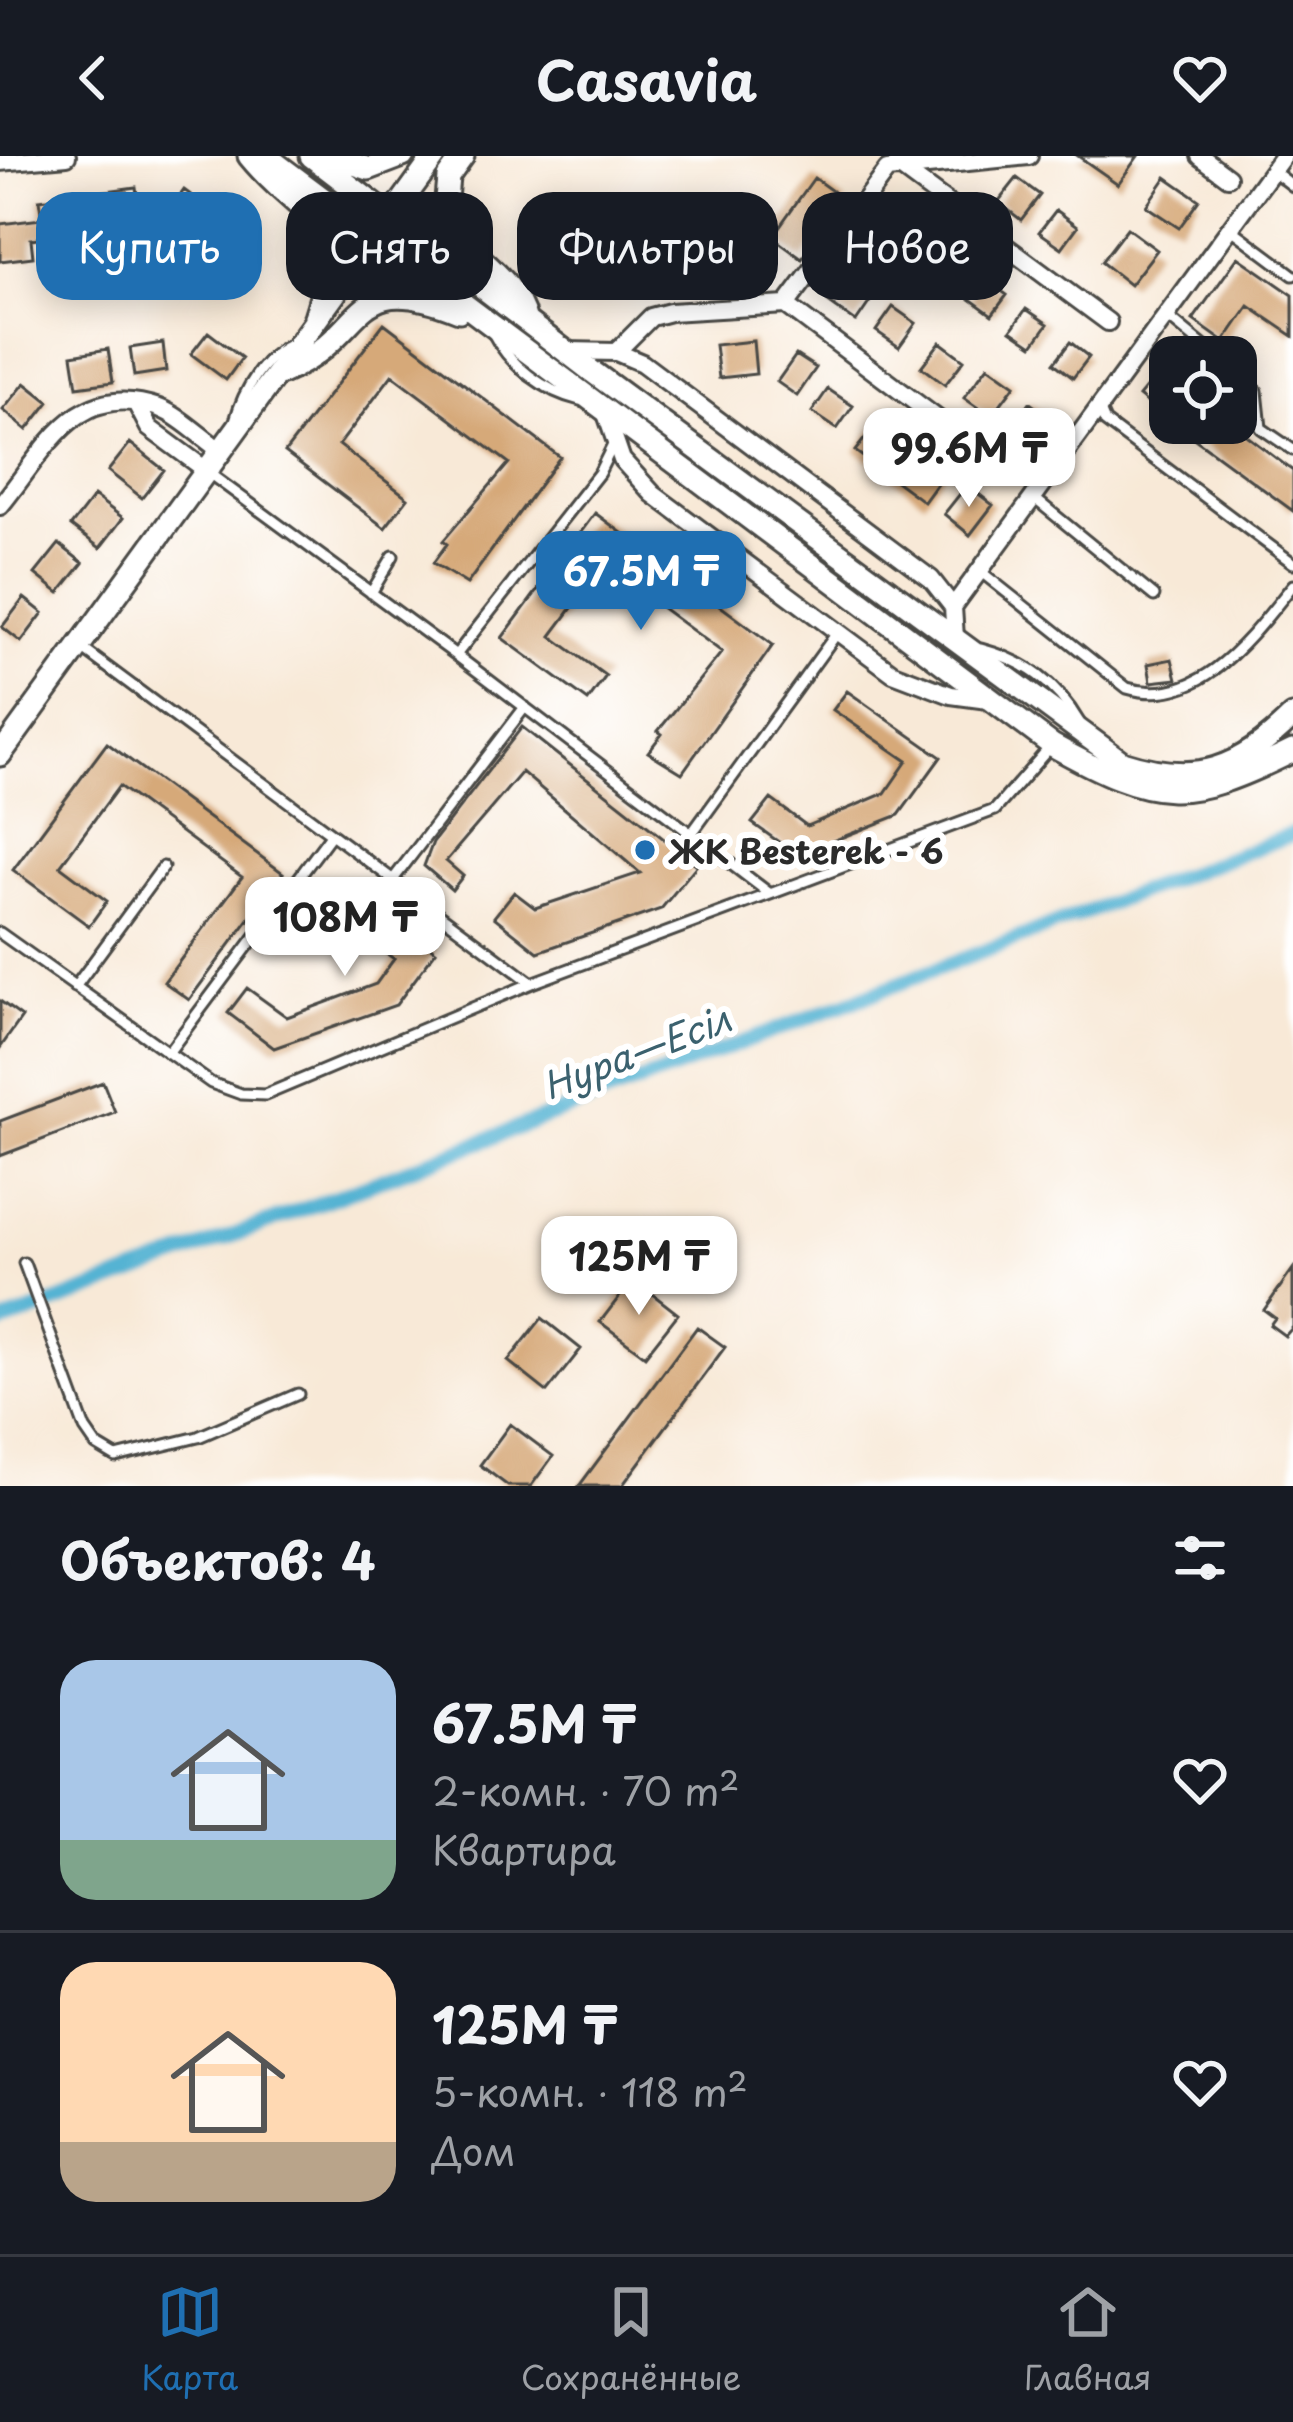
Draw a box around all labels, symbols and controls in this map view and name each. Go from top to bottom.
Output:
text: Casavia [536,38,757,119]
icon: back [60,45,126,111]
icon: heart [1167,45,1233,111]
chip: Купить [36,192,262,300]
chip: Снять [286,192,493,300]
chip: Фильтры [517,192,778,300]
chip: Новое [802,192,1013,300]
map controls [1149,336,1257,444]
button: locate [1149,336,1257,444]
pin: 99.6M ₸ [858,408,1080,510]
text: 99.6M ₸ [890,417,1048,476]
pin: 67.5M ₸ [530,531,752,633]
text: 67.5M ₸ [563,540,719,599]
place label: ЖК Besterek - 6 [668,825,944,875]
marker: ЖК Besterek - 6 [632,837,658,863]
pin: 108M ₸ [247,877,443,979]
text: 108M ₸ [272,886,418,945]
water label: Нура—Есіл [534,990,738,1112]
pin: 125M ₸ [541,1216,737,1318]
text: 125M ₸ [568,1225,710,1284]
text: Объектов: 4 [60,1520,376,1597]
icon: filters [1167,1525,1233,1591]
text: 67.5M ₸ [432,1683,636,1760]
icon: home [156,1708,300,1852]
icon: heart [1167,1747,1233,1813]
text: 2-комн. · 70 m² [432,1760,740,1819]
text: Квартира [432,1819,616,1878]
text: 125M ₸ [432,1984,617,2061]
icon: home [156,2010,300,2154]
icon: heart [1167,2049,1233,2115]
text: 5-комн. · 118 m² [432,2061,748,2120]
text: Дом [432,2120,516,2179]
tab: Карта [141,2279,238,2401]
tab: Сохранённые [521,2279,741,2401]
tab: Главная [1024,2279,1152,2401]

